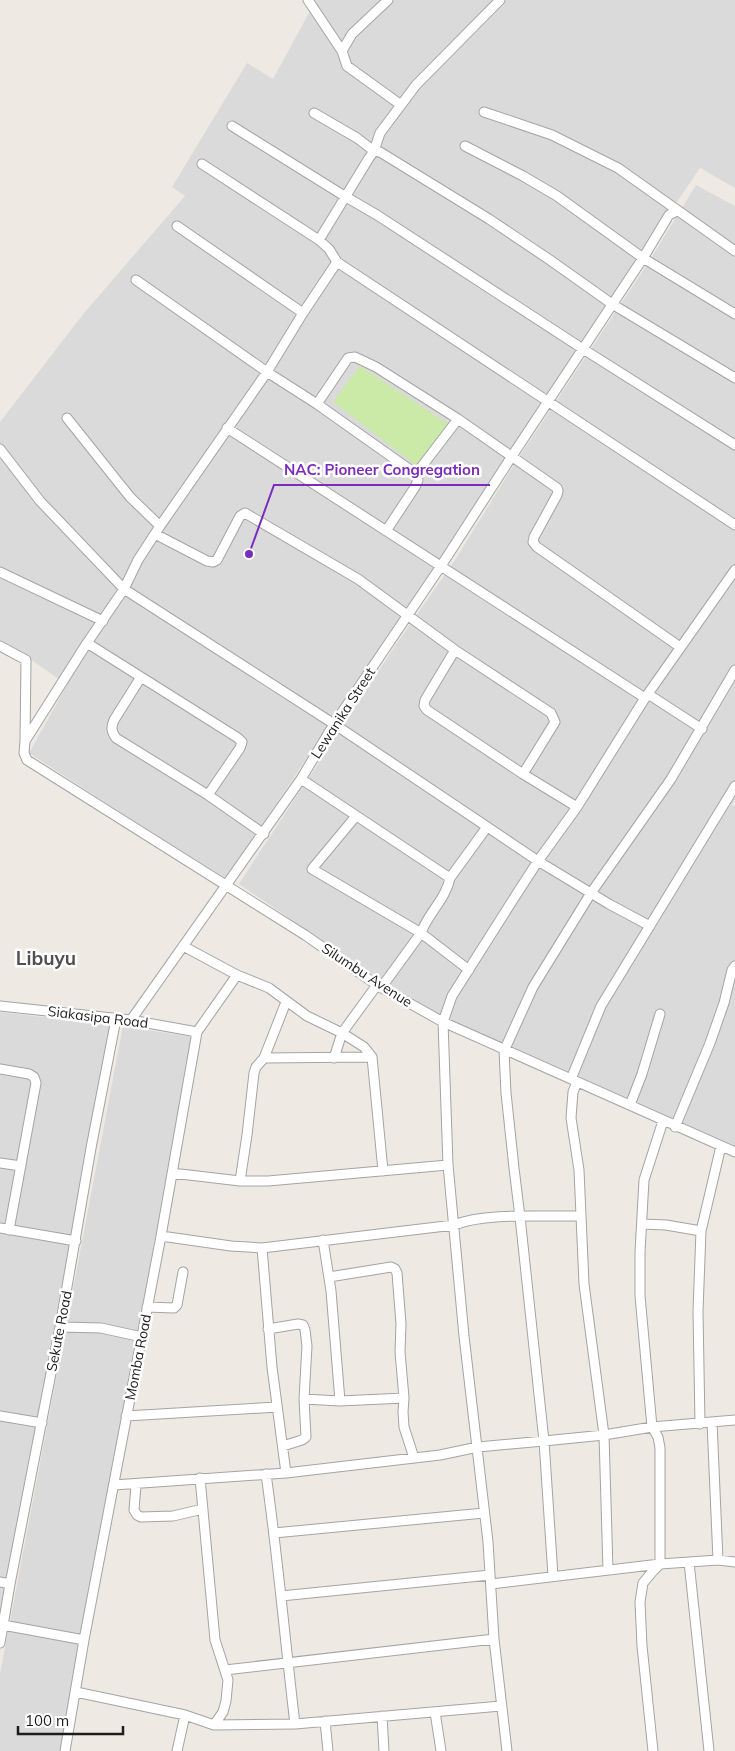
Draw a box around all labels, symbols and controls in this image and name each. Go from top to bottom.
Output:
callout: NAC: Pioneer Congregation [274,455,490,485]
text: NAC: Pioneer Congregation [284,460,480,479]
street label: Lewanika Street [307,664,379,762]
street label: Silumbu Avenue [318,939,416,1011]
district label: Libuyu [16,946,76,970]
street label: Siakasipa Road [47,1002,149,1032]
street label: Sekute Road [42,1289,76,1373]
street label: Momba Road [121,1313,155,1401]
scale bar [18,1704,122,1736]
text: 100 m [25,1711,69,1730]

